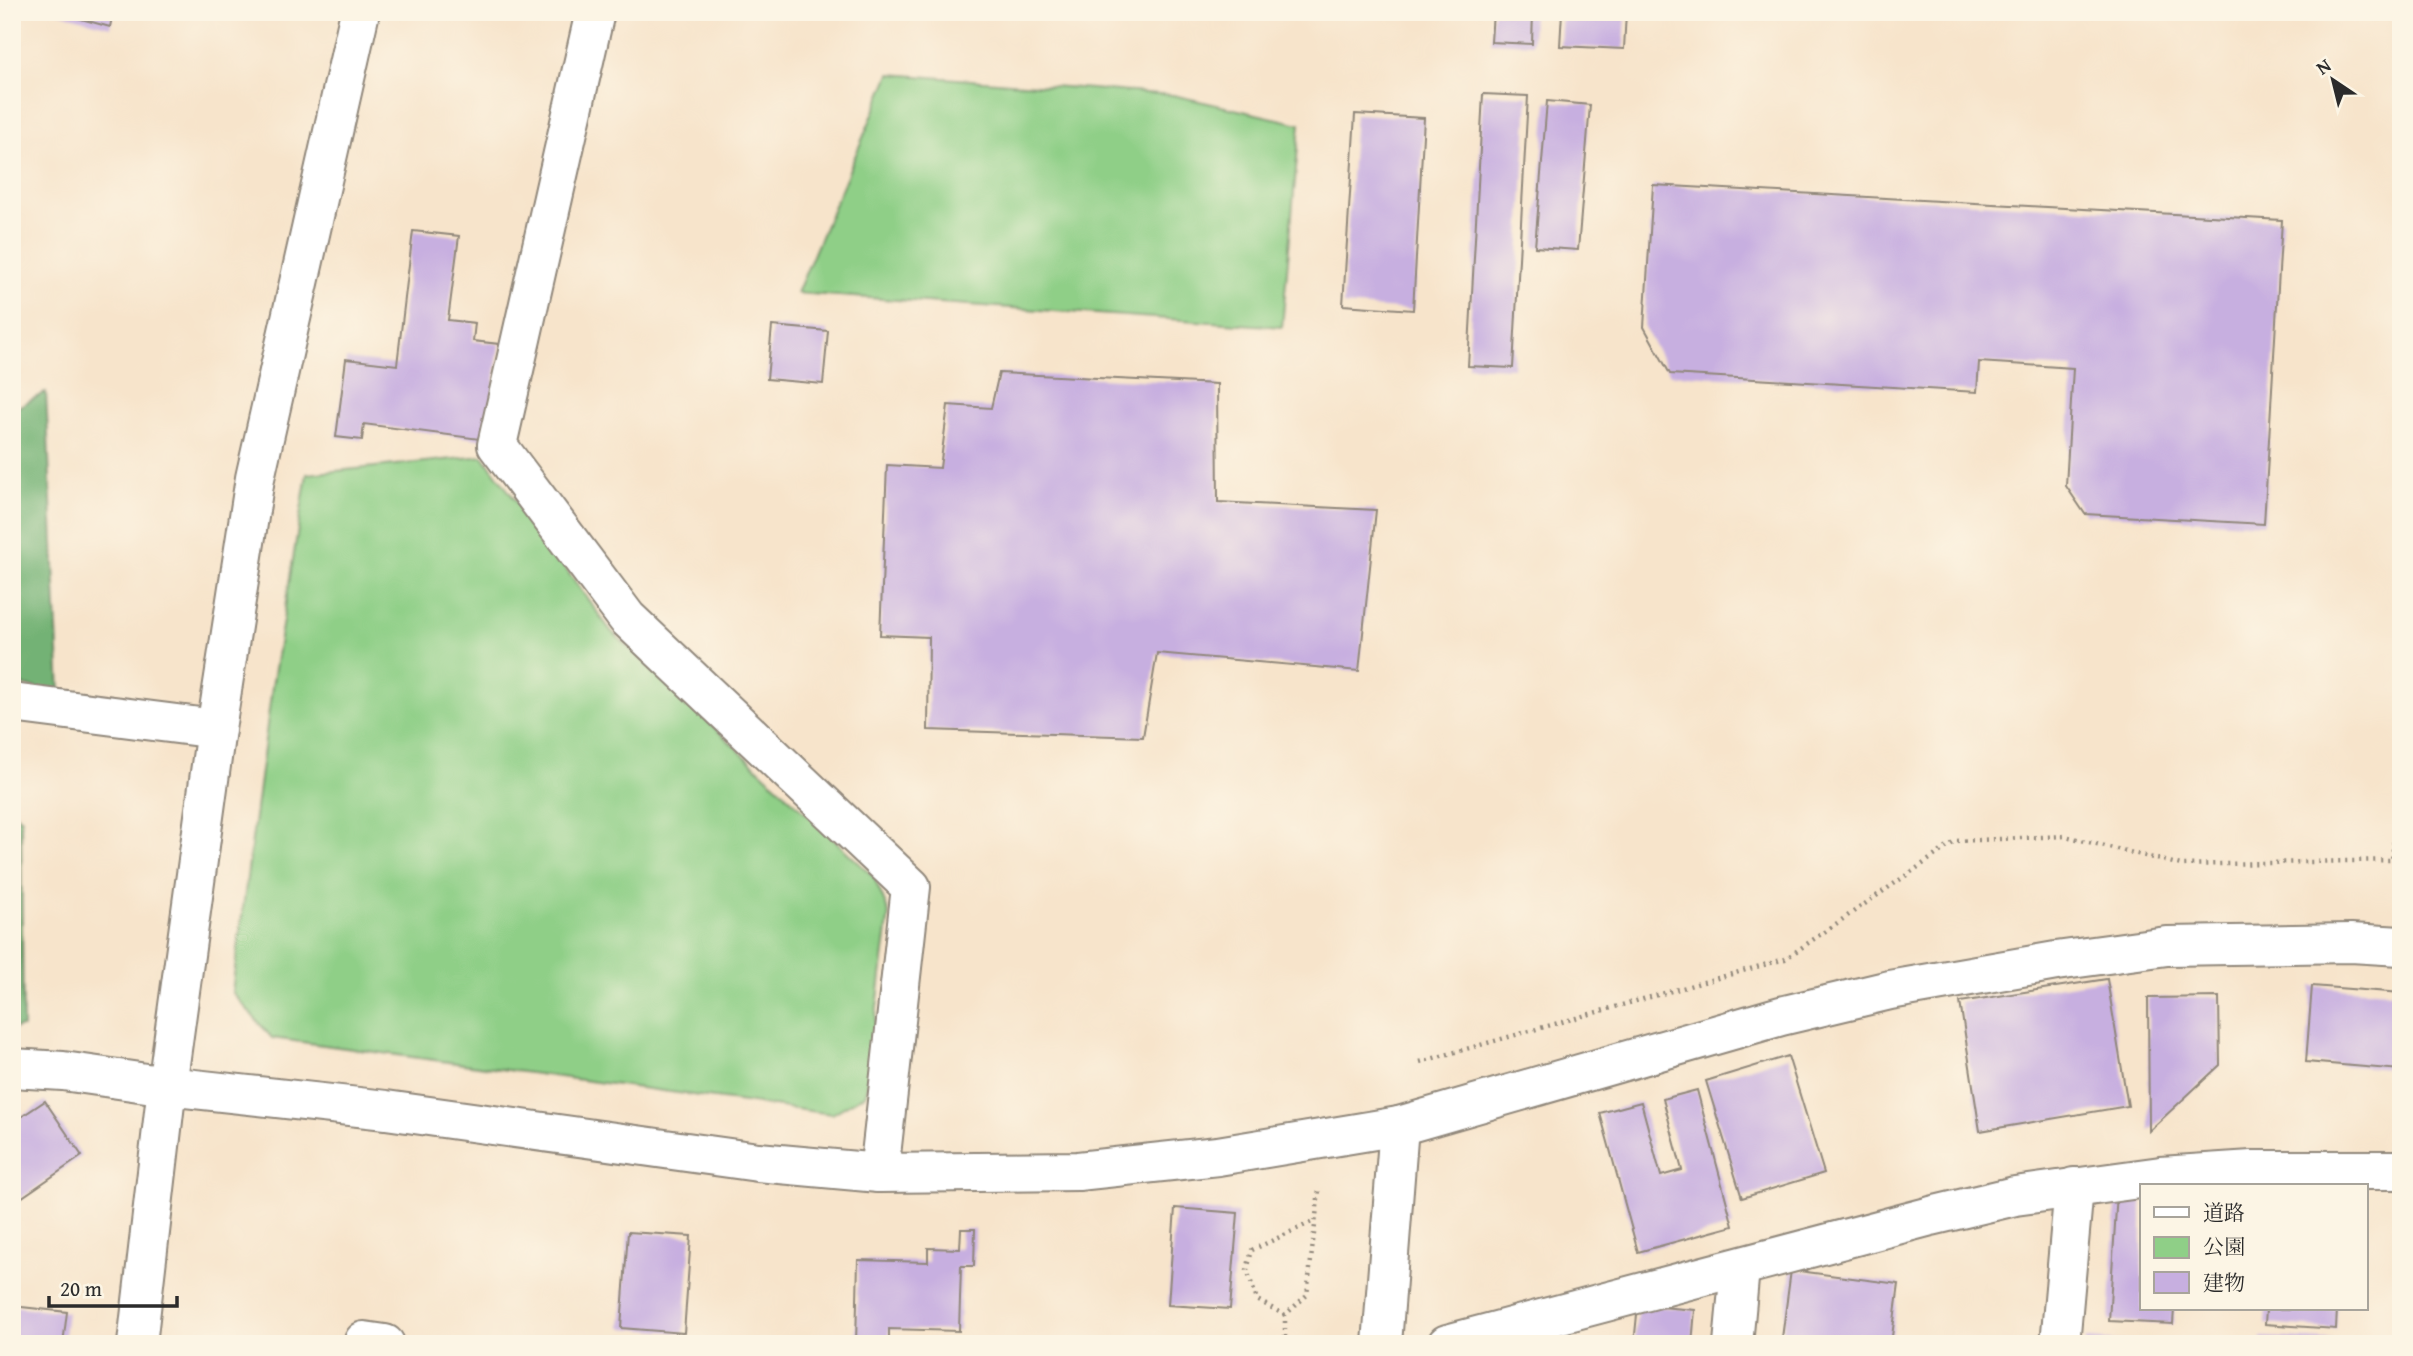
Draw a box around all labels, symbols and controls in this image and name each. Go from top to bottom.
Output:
north arrow [2298,46,2368,116]
text: N [2310,51,2337,81]
legend [2140,1184,2368,1310]
text: 道路 [2203,1197,2245,1228]
text: 公園 [2203,1231,2245,1262]
scale bar [49,1265,177,1309]
text: 建物 [2203,1267,2245,1298]
text: 20 m [60,1273,102,1304]

